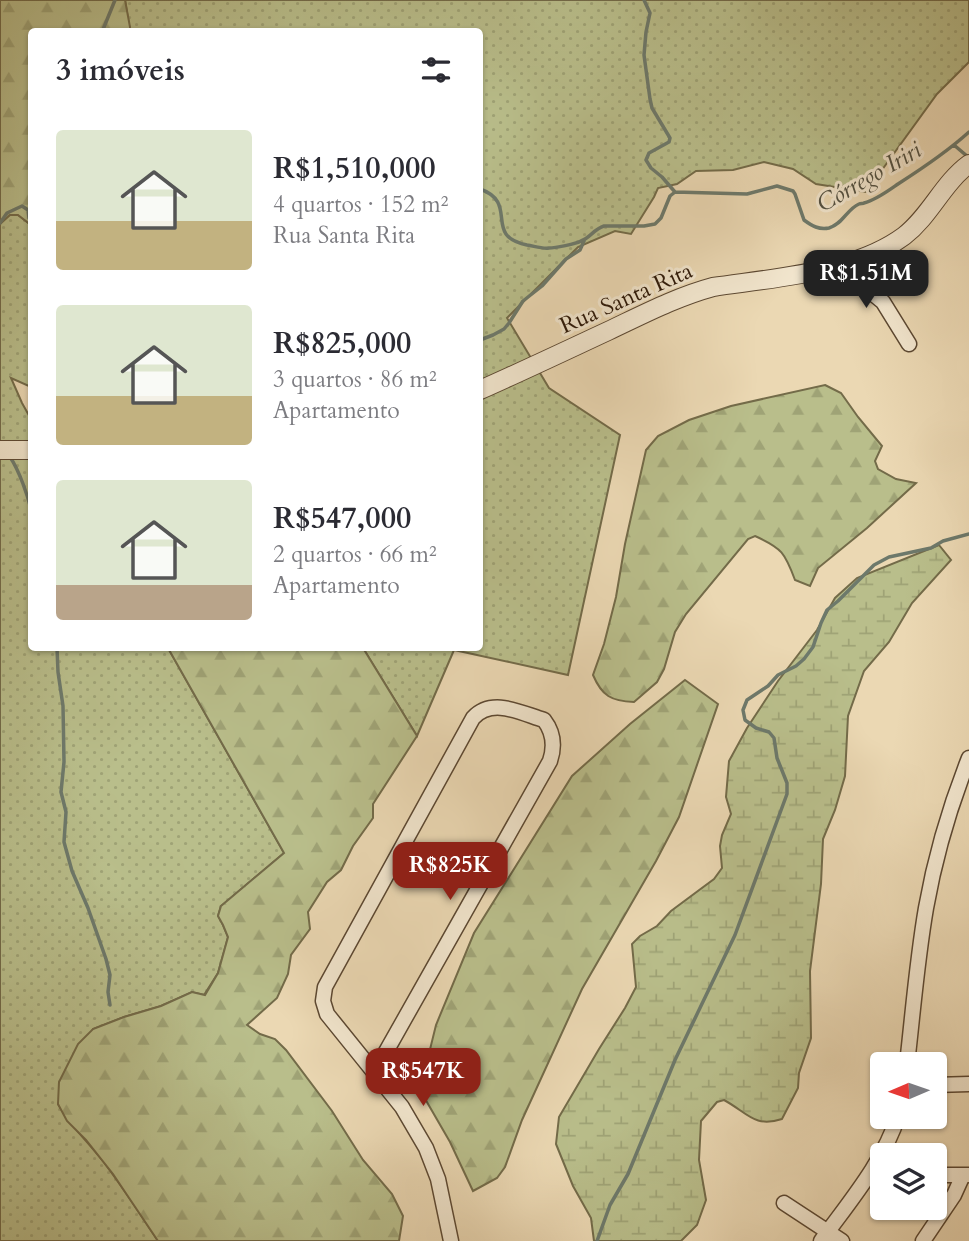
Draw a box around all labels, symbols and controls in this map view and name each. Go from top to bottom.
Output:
text: 3 imóveis [56,50,185,91]
icon: filters [417,51,455,89]
water label: Córrego Iriri [811,133,928,220]
text: R$1,510,000 [273,148,436,189]
icon: home [112,158,196,242]
text: 4 quartos · 152 m² [273,189,448,220]
text: Rua Santa Rita [273,220,415,251]
pin: R$1.51M [801,250,931,310]
street label: Rua Santa Rita [555,255,697,341]
text: R$1.51M [819,257,913,288]
text: R$825,000 [273,323,411,364]
icon: home [112,333,196,417]
text: 3 quartos · 86 m² [273,364,437,395]
text: Apartamento [273,395,400,426]
text: R$547,000 [273,498,411,539]
icon: home [112,508,196,592]
text: 2 quartos · 66 m² [273,539,437,570]
text: Apartamento [273,570,400,601]
pin: R$825K [393,842,507,902]
text: R$825K [409,849,491,880]
pin: R$547K [366,1048,480,1108]
north arrow [870,1052,947,1129]
map controls [870,1052,947,1220]
text: R$547K [382,1055,464,1086]
button: layers [870,1143,947,1220]

